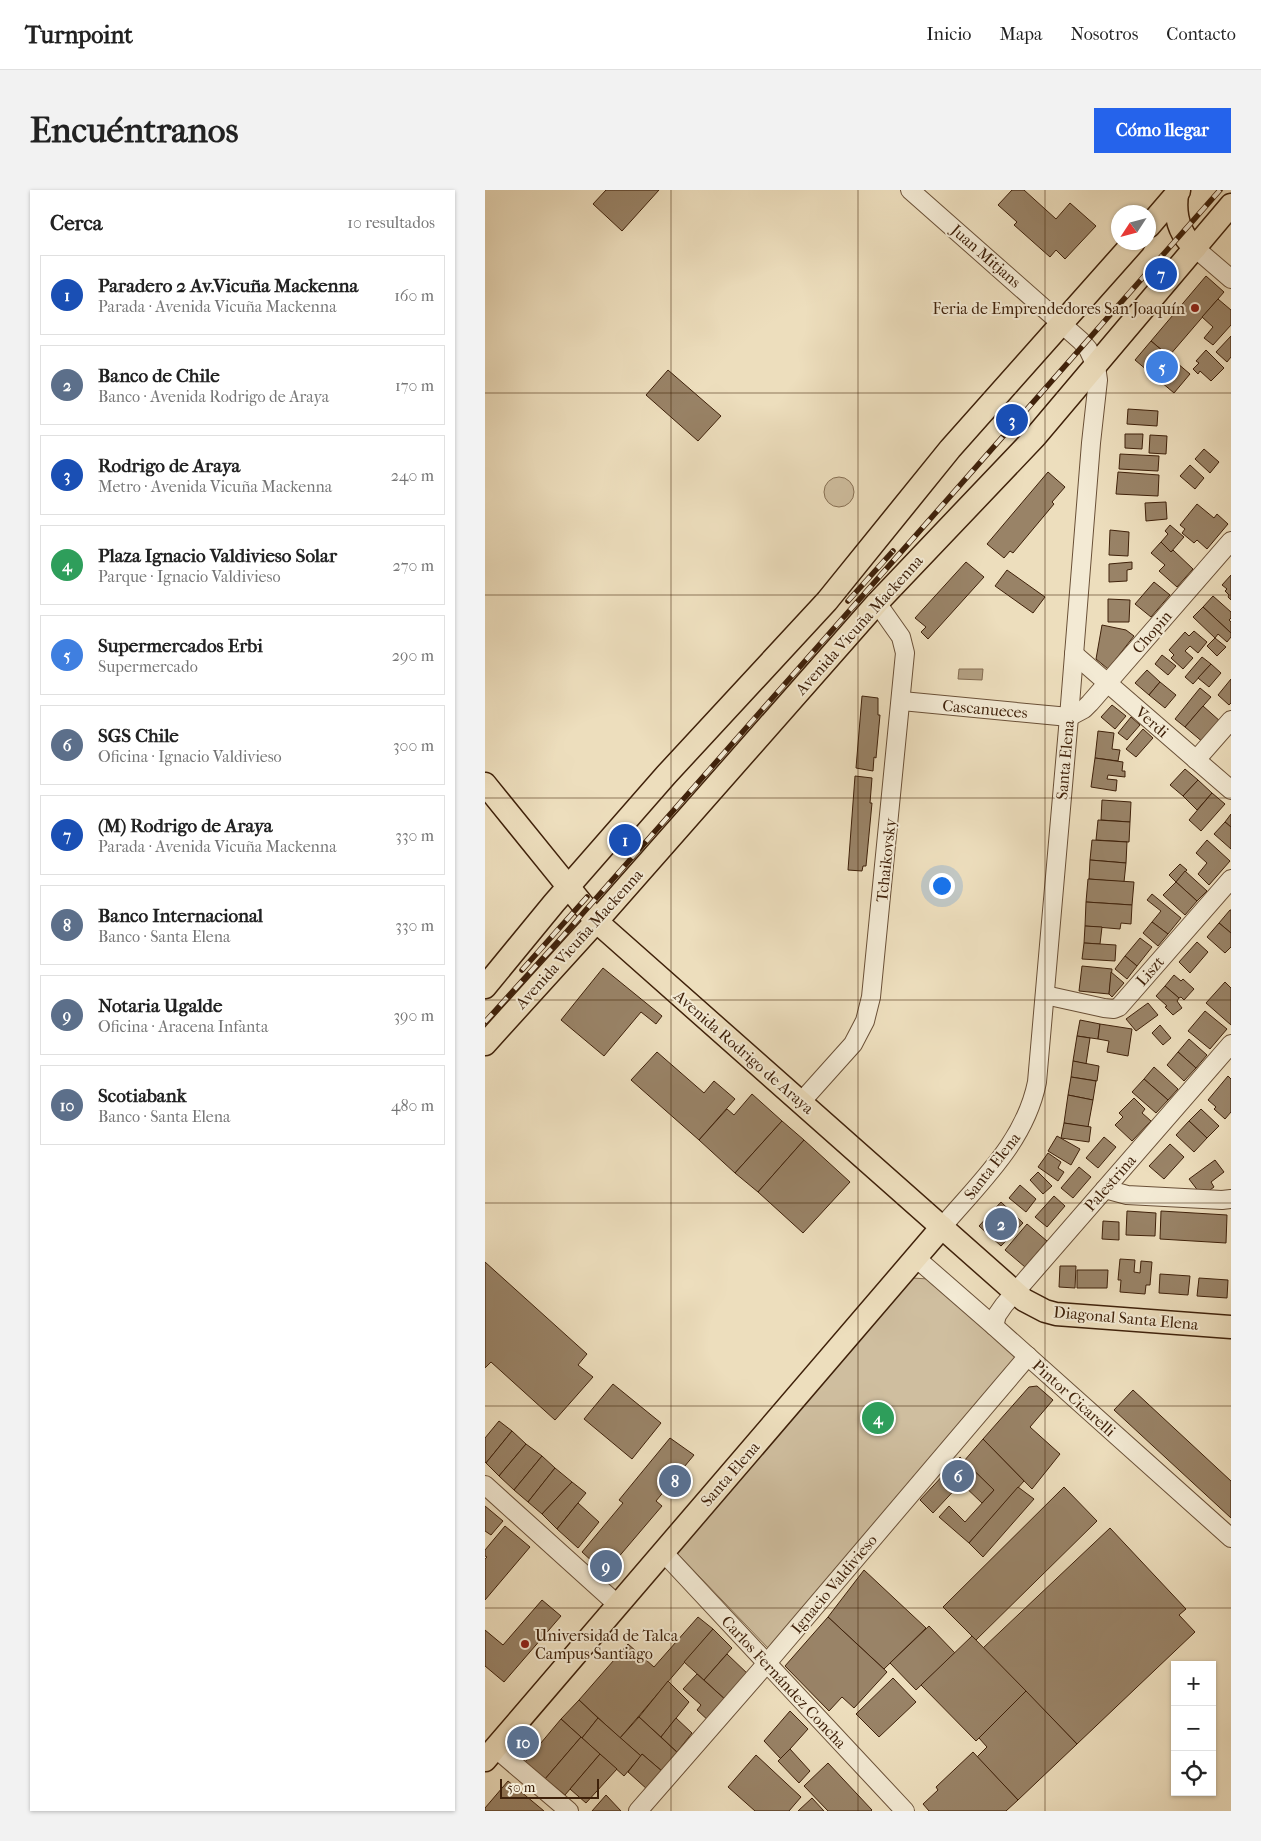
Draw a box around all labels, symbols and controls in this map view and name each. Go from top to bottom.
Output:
text: Turnpoint [25,21,133,49]
text: Inicio [927,24,972,45]
text: Mapa [1000,24,1042,45]
text: Nosotros [1070,24,1138,45]
text: Contacto [1166,24,1236,45]
button: Cómo llegar [1094,108,1231,153]
text: Encuéntranos [30,110,238,151]
north arrow [1111,205,1156,250]
text: Cerca [50,211,102,235]
text: 10 resultados [347,213,435,232]
street label: Juan Mitjans [946,219,1025,292]
pin: 7 [1145,255,1177,293]
text: Paradero 2 Av.Vicuña Mackenna [98,275,358,297]
text: 1 [64,286,70,305]
text: 160 m [394,286,434,305]
text: Parada · Avenida Vicuña Mackenna [98,297,337,316]
place label: Feria de Emprendedores San Joaquín [932,299,1186,318]
marker: Feria de Emprendedores San Joaquín [1189,302,1201,314]
pin: 5 [1146,348,1178,386]
text: Banco de Chile [98,365,220,387]
text: 2 [63,376,71,395]
text: 170 m [395,376,434,395]
text: Banco · Avenida Rodrigo de Araya [98,387,329,406]
pin: 3 [996,401,1028,439]
text: Rodrigo de Araya [98,455,240,477]
text: 3 [64,466,70,485]
text: 240 m [391,466,434,485]
text: Metro · Avenida Vicuña Mackenna [98,477,332,496]
text: Plaza Ignacio Valdivieso Solar [98,545,337,567]
street label: Avenida Vicuña Mackenna [791,551,927,699]
text: 4 [62,556,72,575]
text: 270 m [393,556,434,575]
text: Parque · Ignacio Valdivieso [98,567,281,586]
street label: Chopin [1128,606,1176,657]
text: Supermercados Erbi [98,635,263,657]
text: 5 [64,646,70,665]
text: 290 m [392,646,434,665]
text: Supermercado [98,657,198,676]
street label: Cascanueces [942,696,1028,722]
street label: Verdi [1131,702,1173,742]
street label: Santa Elena [1052,719,1078,801]
text: SGS Chile [98,725,179,747]
text: 6 [63,736,71,755]
text: 300 m [393,736,434,755]
text: Oficina · Ignacio Valdivieso [98,747,282,766]
text: (M) Rodrigo de Araya [98,815,273,837]
street label: Tchaikovsky [872,817,900,903]
pin: 1 [609,821,641,859]
text: 7 [63,826,71,845]
text: 330 m [395,826,434,845]
text: Parada · Avenida Vicuña Mackenna [98,837,337,856]
street label: Avenida Vicuña Mackenna [511,865,647,1013]
your location [929,873,955,899]
text: Banco Internacional [98,905,263,927]
text: 8 [63,916,71,935]
text: 330 m [395,916,434,935]
text: Banco · Santa Elena [98,927,230,946]
street label: Liszt [1132,952,1168,990]
street label: Avenida Rodrigo de Araya [669,985,818,1118]
text: Notaria Ugalde [98,995,222,1017]
text: 9 [63,1006,71,1025]
text: 390 m [393,1006,434,1025]
text: Oficina · Aracena Infanta [98,1017,268,1036]
text: Scotiabank [98,1085,186,1107]
text: 10 [60,1096,74,1115]
text: 480 m [391,1096,434,1115]
text: Banco · Santa Elena [98,1107,230,1126]
street label: Santa Elena [960,1128,1024,1203]
street label: Palestrina [1080,1150,1140,1215]
pin: 2 [985,1205,1017,1243]
street label: Diagonal Santa Elena [1053,1302,1200,1334]
street label: Pintor Cicarelli [1028,1356,1120,1440]
pin: 4 [862,1399,894,1437]
street label: Santa Elena [697,1437,764,1510]
pin: 6 [942,1457,974,1495]
pin: 8 [659,1462,691,1500]
street label: Ignacio Valdivieso [787,1531,881,1637]
pin: 9 [590,1547,622,1585]
street label: Carlos Fernández Concha [718,1612,851,1753]
place label: Universidad de Talca Campus Santiago [535,1626,679,1663]
marker: Universidad de Talca Campus Santiago [519,1638,531,1650]
map controls [1171,1661,1216,1796]
button: + [1171,1661,1216,1706]
button: − [1171,1706,1216,1751]
pin: 10 [507,1723,539,1761]
button: locate [1171,1751,1216,1796]
scale bar [500,1776,599,1799]
text: 50 m [507,1779,535,1796]

